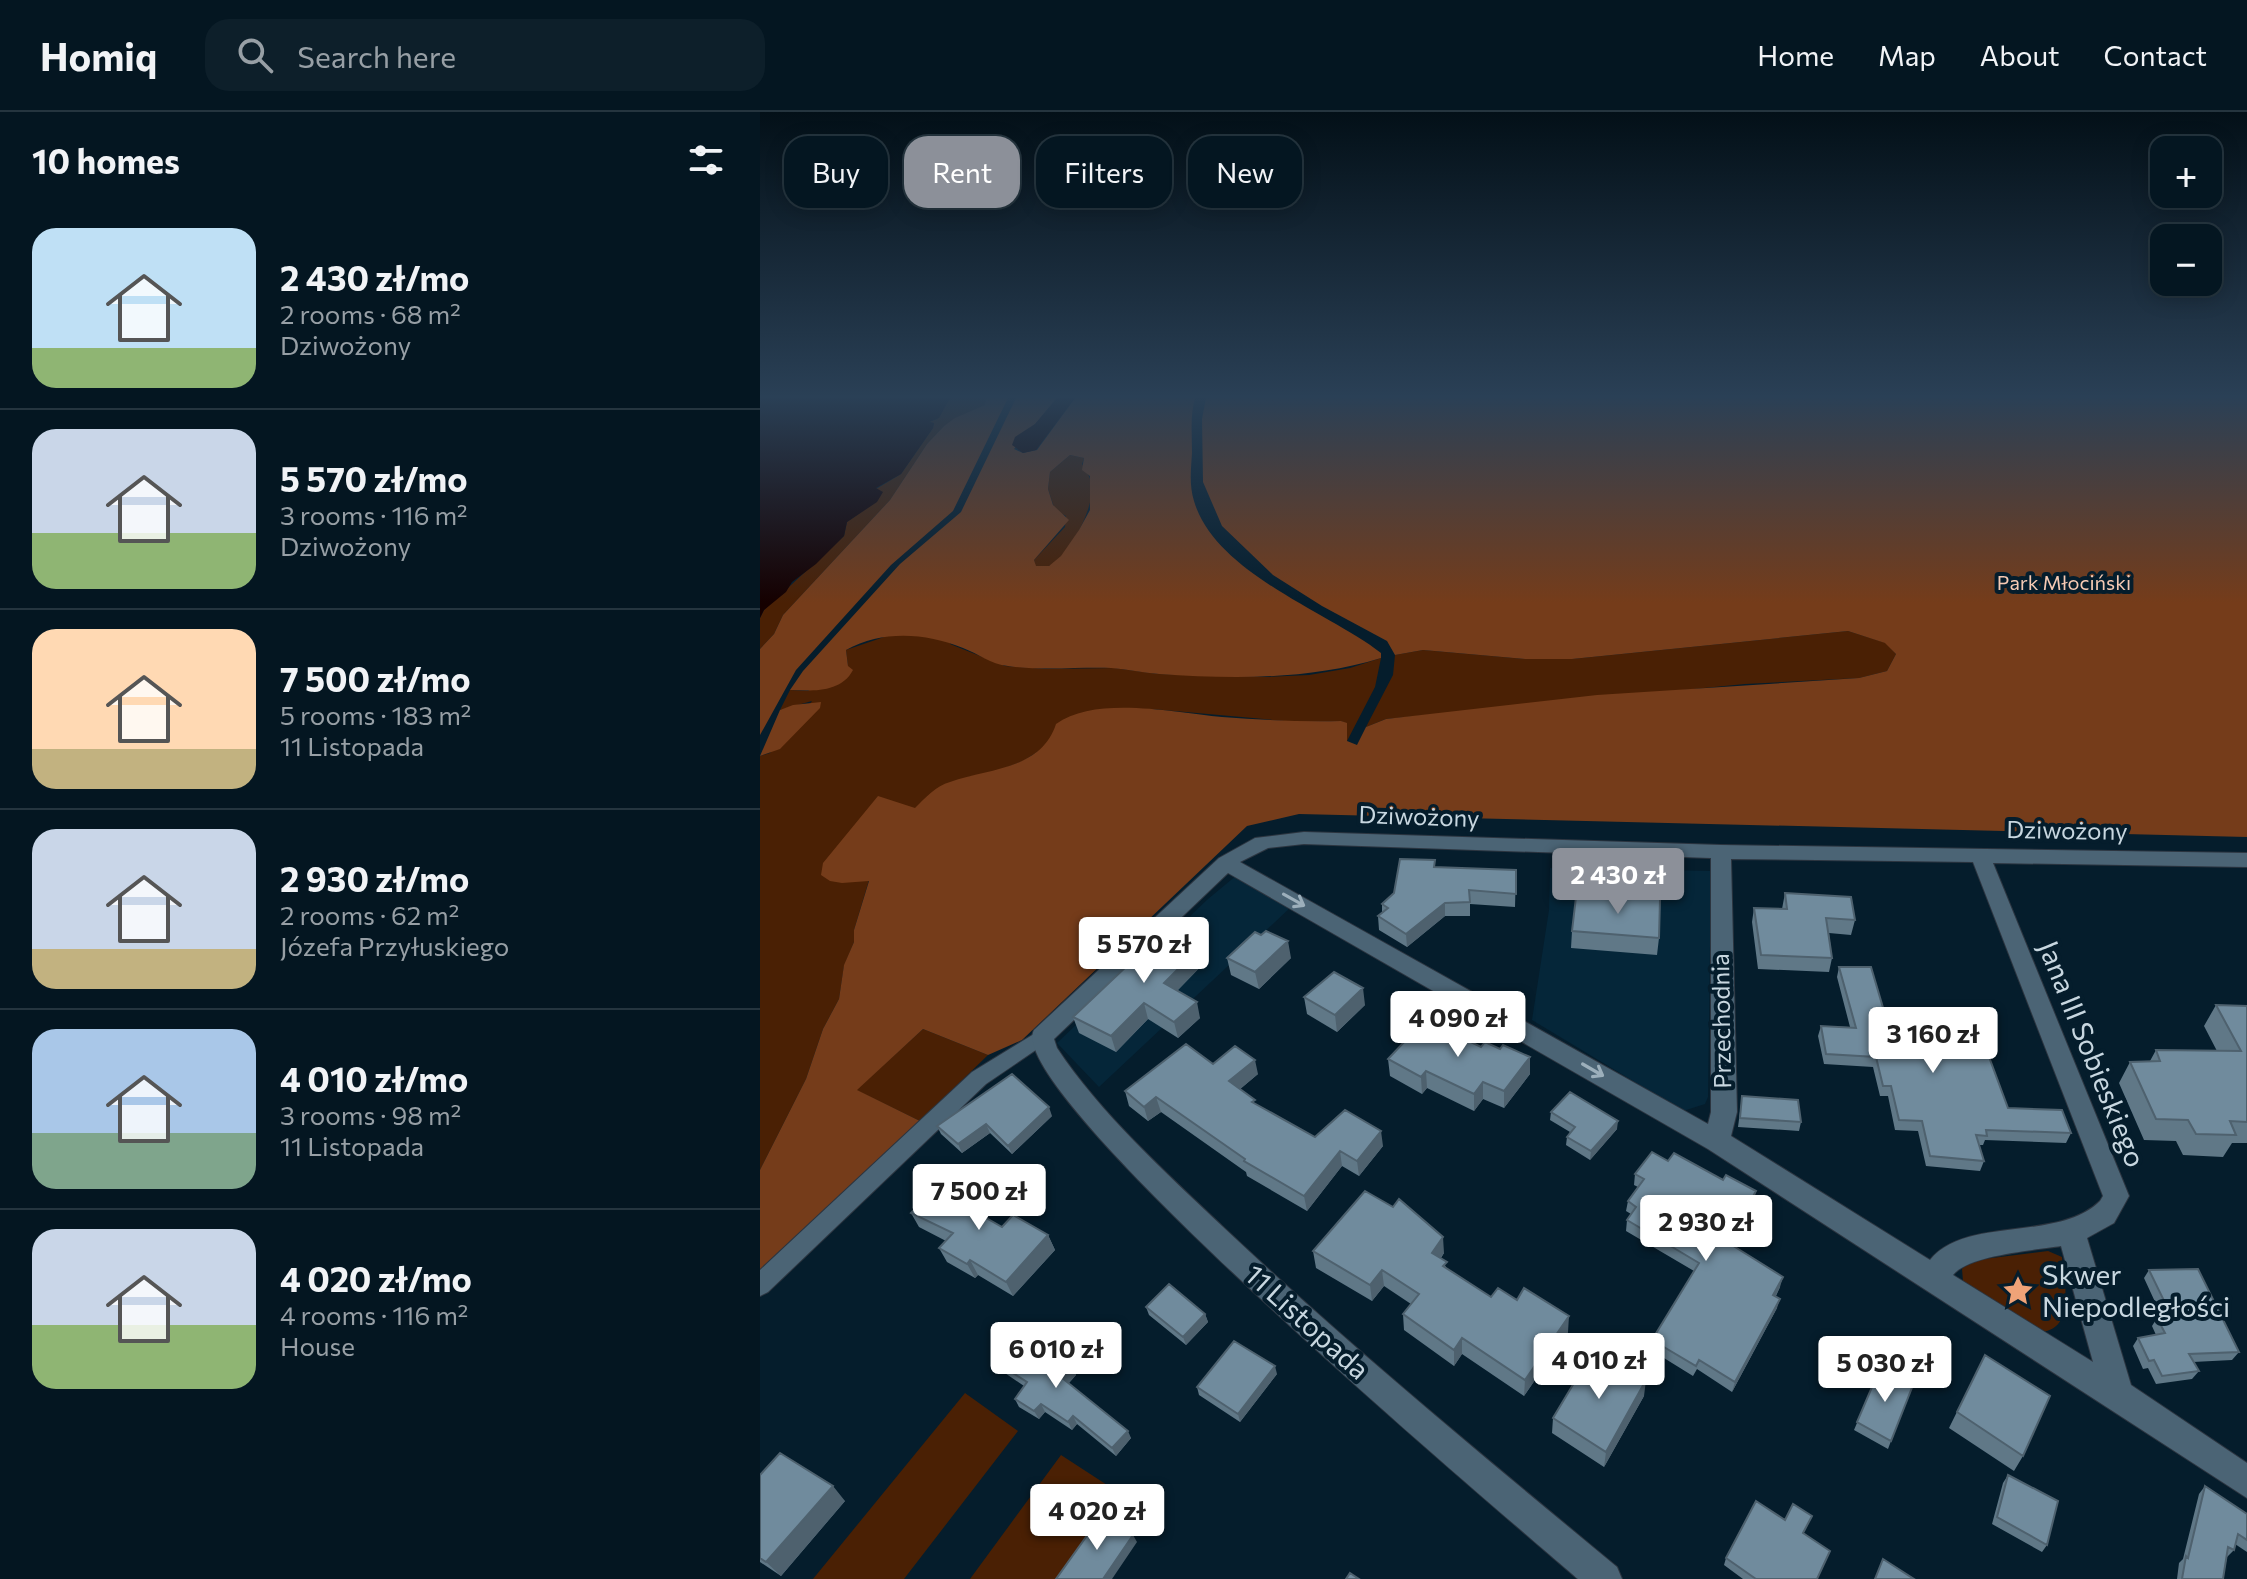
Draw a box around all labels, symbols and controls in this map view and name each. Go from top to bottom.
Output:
search box [205,19,765,91]
text: Homiq [40,32,157,79]
icon: search [233,33,277,77]
text: Search here [297,37,456,74]
text: Home [1757,38,1834,72]
text: Map [1878,38,1936,72]
text: About [1980,38,2060,72]
text: Contact [2104,38,2207,72]
chip: Buy [784,136,888,208]
chip: Rent [904,136,1020,208]
chip: Filters [1036,136,1172,208]
chip: New [1188,136,1302,208]
map controls [2150,136,2222,296]
button: + [2150,136,2222,208]
icon: filters [684,138,728,182]
text: 10 homes [32,139,180,181]
button: − [2150,224,2222,296]
text: 2 430 zł/mo [280,256,469,298]
icon: home [96,260,192,356]
text: 2 rooms · 68 m² [280,298,461,329]
text: Dziwożony [280,329,411,360]
text: 5 570 zł/mo [280,457,468,499]
icon: home [96,461,192,557]
text: 3 rooms · 116 m² [280,499,468,530]
text: Dziwożony [280,530,411,561]
park label: Park Młociński [1997,570,2131,594]
text: 7 500 zł/mo [280,657,471,699]
icon: home [96,661,192,757]
text: 5 rooms · 183 m² [280,699,471,730]
text: 11 Listopada [280,730,424,761]
street label: Dziwożony [1358,799,1480,832]
street label: Dziwożony [2006,814,2128,845]
pin: 2 430 zł [1535,848,1701,916]
text: 2 930 zł/mo [280,857,469,899]
text: 2 430 zł [1570,858,1666,889]
icon: home [96,861,192,957]
one-way arrow [1282,893,1305,909]
text: 2 rooms · 62 m² [280,899,459,930]
pin: 5 570 zł [1061,917,1227,985]
text: 5 570 zł [1097,927,1191,958]
text: Józefa Przyłuskiego [280,930,509,961]
street label: Jana III Sobieskiego [2032,936,2154,1172]
street label: Przechodnia [1705,953,1736,1089]
pin: 4 090 zł [1375,991,1541,1059]
text: 4 090 zł [1408,1001,1508,1032]
pin: 3 160 zł [1850,1007,2016,1075]
text: 3 160 zł [1887,1017,1979,1048]
text: 4 010 zł/mo [280,1057,468,1099]
icon: home [96,1061,192,1157]
one-way arrow [1581,1062,1604,1078]
text: 3 rooms · 98 m² [280,1099,461,1130]
text: 11 Listopada [280,1130,424,1161]
pin: 7 500 zł [896,1164,1062,1232]
text: 7 500 zł [931,1174,1027,1205]
pin: 2 930 zł [1623,1195,1789,1263]
text: 2 930 zł [1658,1205,1754,1236]
text: 4 020 zł/mo [280,1257,472,1299]
street label: 11 Listopada [1239,1257,1377,1386]
place label: Skwer Niepodległości [2042,1257,2230,1323]
icon: home [96,1261,192,1357]
place icon: Skwer Niepodległości [2001,1274,2035,1308]
text: 4 rooms · 116 m² [280,1299,468,1330]
pin: 6 010 zł [973,1322,1139,1390]
text: House [280,1330,355,1361]
text: 6 010 zł [1009,1332,1103,1363]
pin: 4 010 zł [1516,1333,1682,1401]
pin: 5 030 zł [1802,1336,1968,1404]
text: 4 010 zł [1552,1343,1646,1374]
text: 5 030 zł [1836,1346,1934,1377]
pin: 4 020 zł [1014,1484,1180,1552]
text: 4 020 zł [1048,1494,1146,1525]

